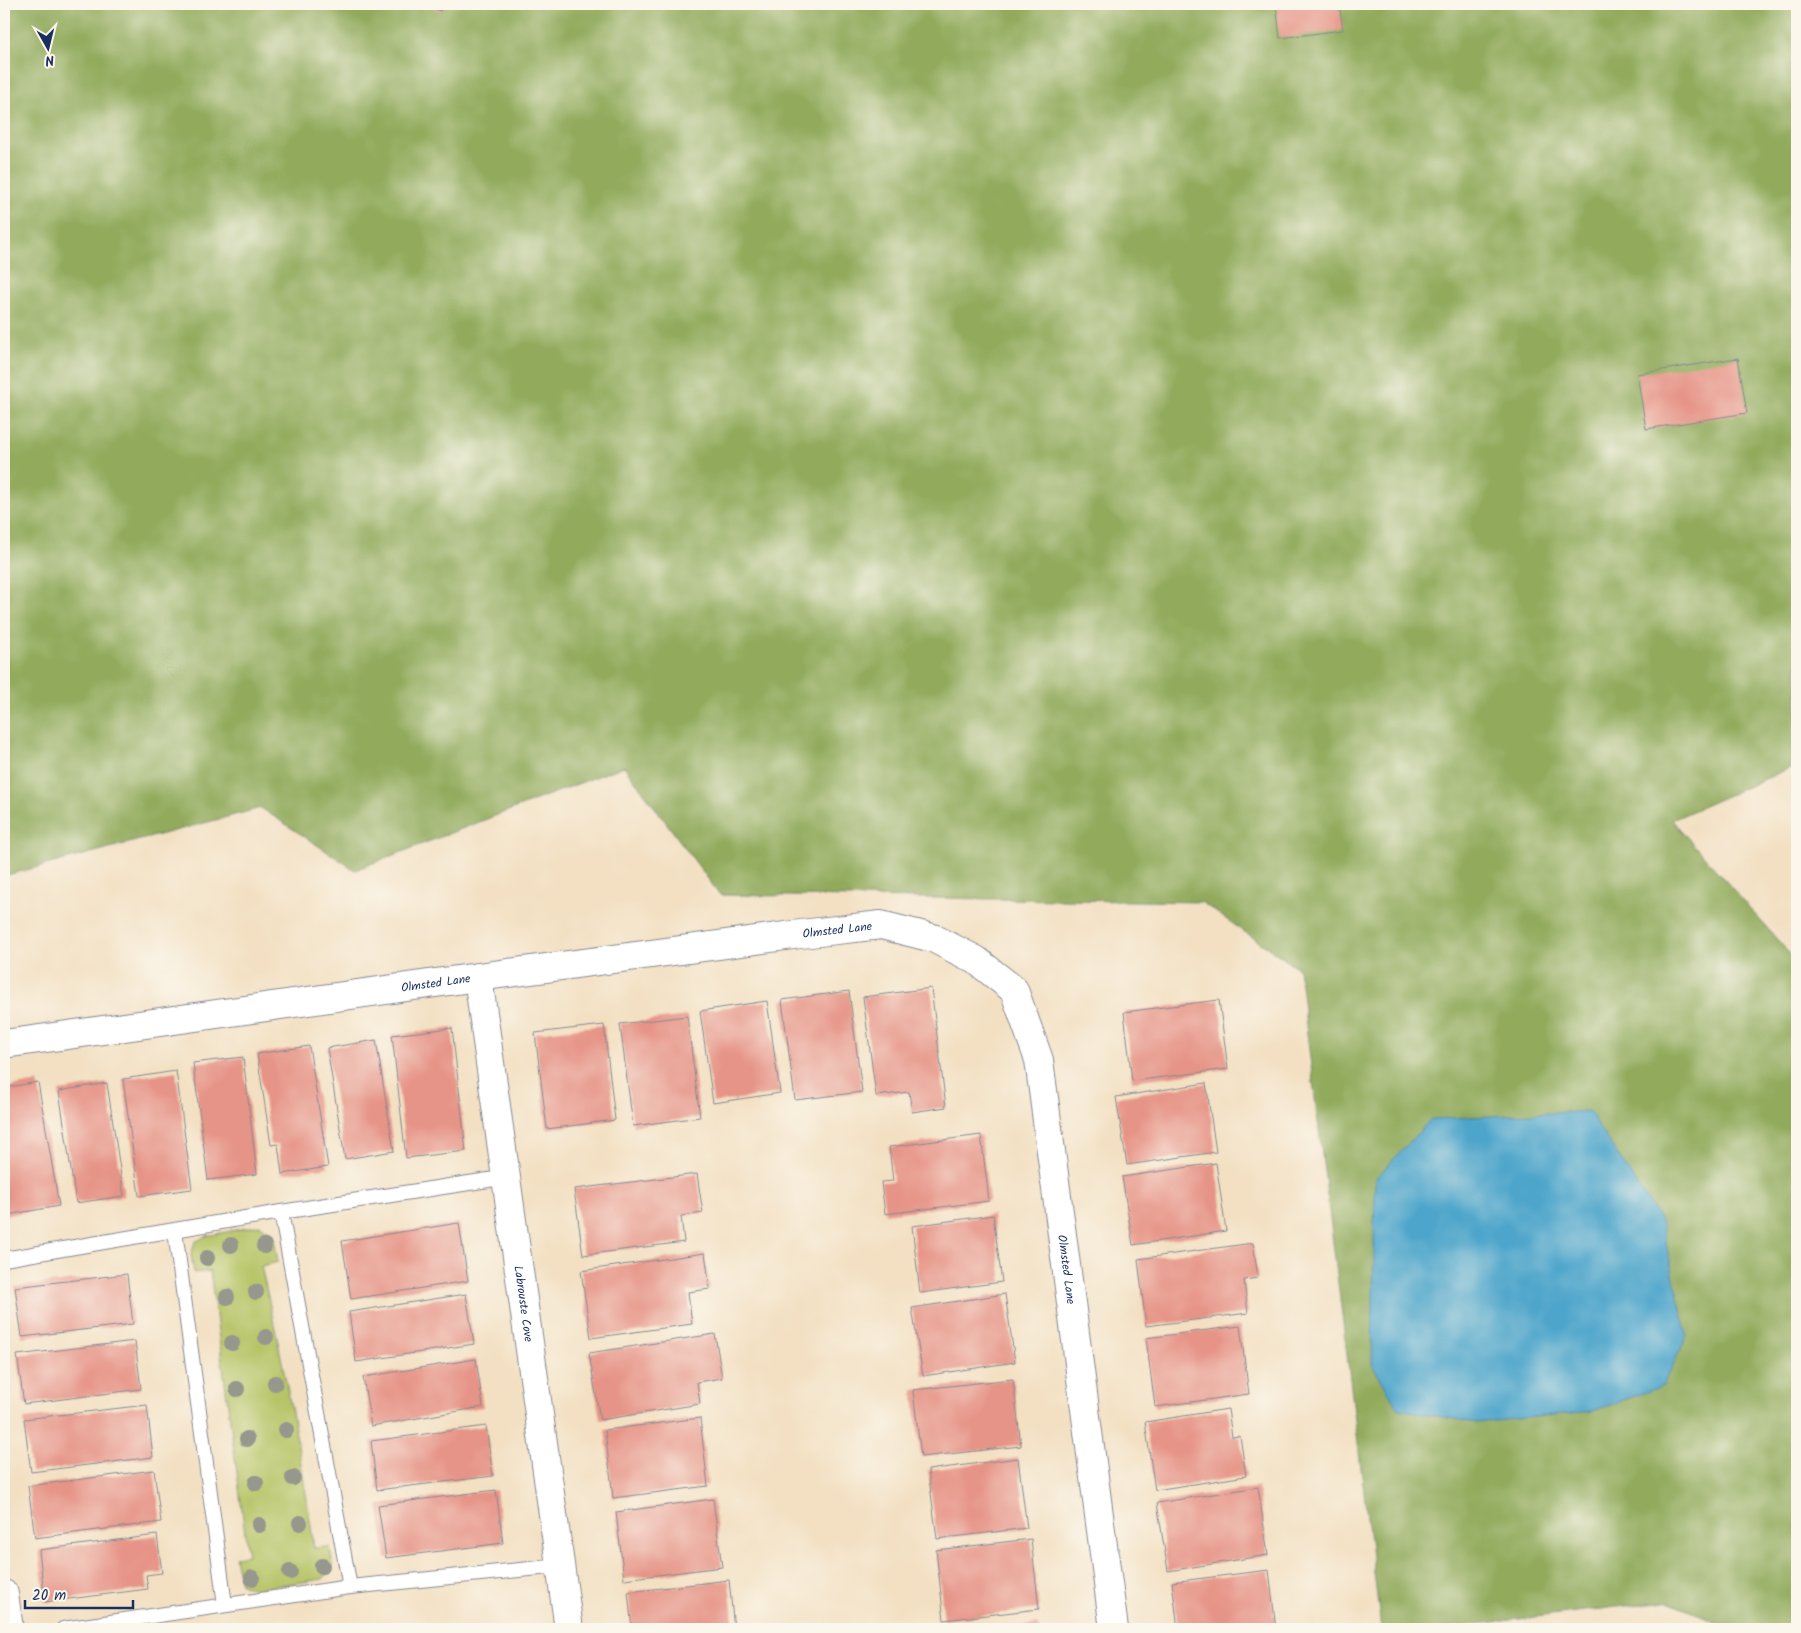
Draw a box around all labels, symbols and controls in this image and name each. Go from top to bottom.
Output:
north arrow [22,22,72,72]
text: N [44,48,56,71]
street label: Olmsted Lane [801,917,874,944]
street label: Olmsted Lane [400,969,472,998]
street label: Olmsted Lane [1052,1234,1080,1306]
street label: Labrouste Cove [508,1265,538,1344]
scale bar [25,1578,132,1610]
text: 20 m [32,1584,66,1608]

